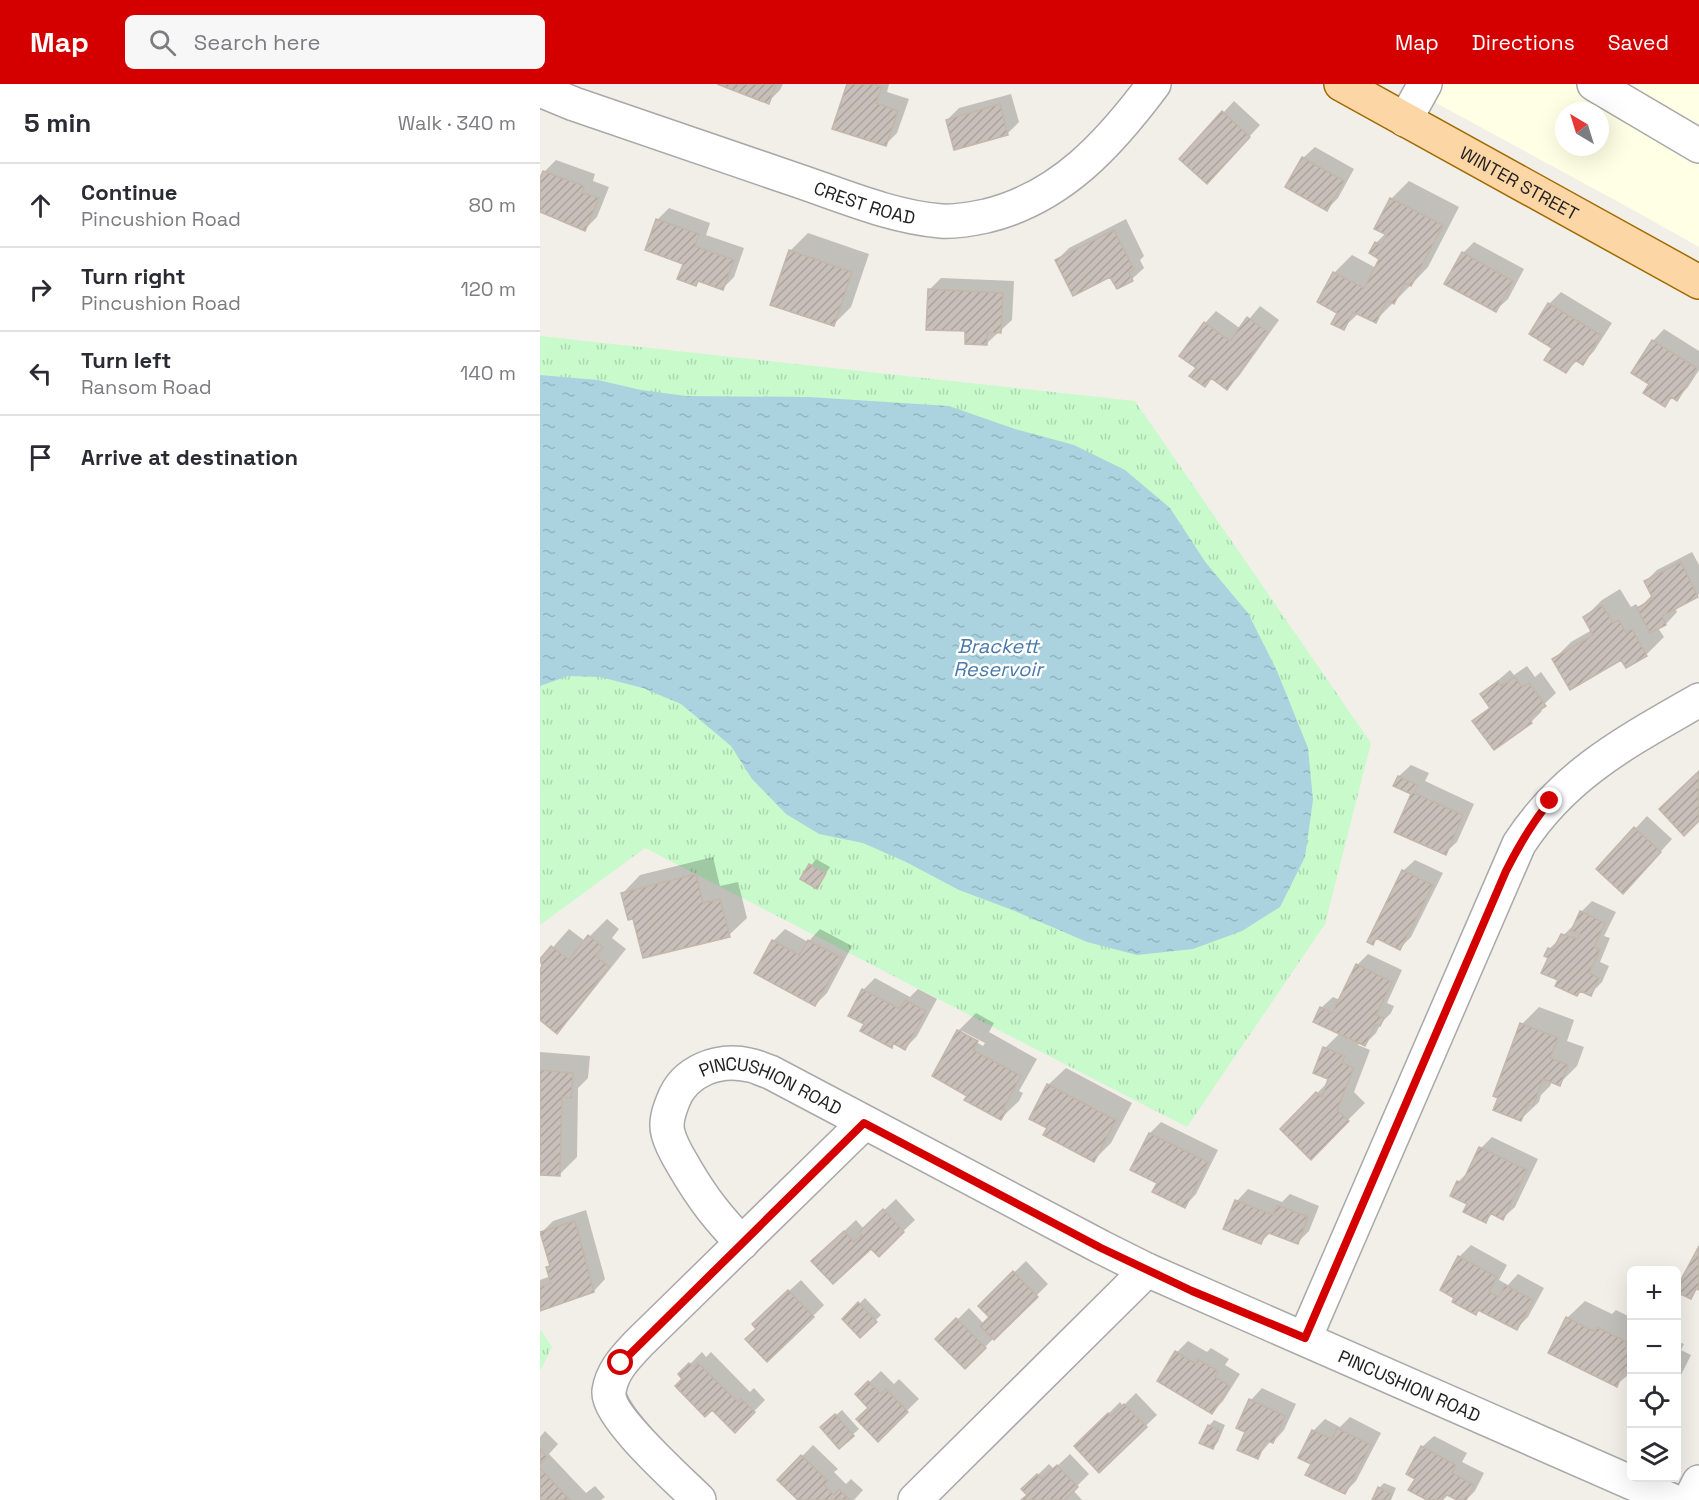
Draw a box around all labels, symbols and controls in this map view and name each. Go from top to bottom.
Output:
search box [125,15,545,69]
text: Map [30,24,89,60]
icon: search [146,26,179,59]
text: Search here [194,28,321,56]
text: Map [1395,29,1439,56]
text: Directions [1472,29,1575,56]
text: Saved [1608,29,1669,56]
north arrow [1555,102,1609,156]
text: 5 min [24,106,91,140]
text: Walk · 340 m [398,110,516,136]
street label: WINTER STREET [1456,141,1583,225]
street label: CREST ROAD [811,176,918,229]
text: Continue [81,178,177,206]
icon: ahead [24,189,57,222]
text: 80 m [468,192,516,218]
text: Pincushion Road [81,206,241,232]
text: Turn right [81,262,186,290]
icon: right [24,273,57,306]
text: 120 m [460,276,516,302]
text: Pincushion Road [81,290,241,316]
text: Turn left [81,346,171,374]
icon: left [24,357,57,390]
text: 140 m [460,360,516,386]
text: Ransom Road [81,374,212,400]
icon: arrive [24,441,57,474]
text: Arrive at destination [81,443,298,471]
water label: Brackett Reservoir [953,633,1045,682]
route end [1536,787,1562,813]
street label: PINCUSHION ROAD [695,1052,846,1120]
map controls [1627,1266,1681,1482]
button: + [1627,1266,1681,1320]
button: − [1627,1320,1681,1374]
street label: PINCUSHION ROAD [1335,1344,1484,1427]
route start [607,1349,633,1375]
button: locate [1627,1374,1681,1428]
button: layers [1627,1428,1681,1482]

